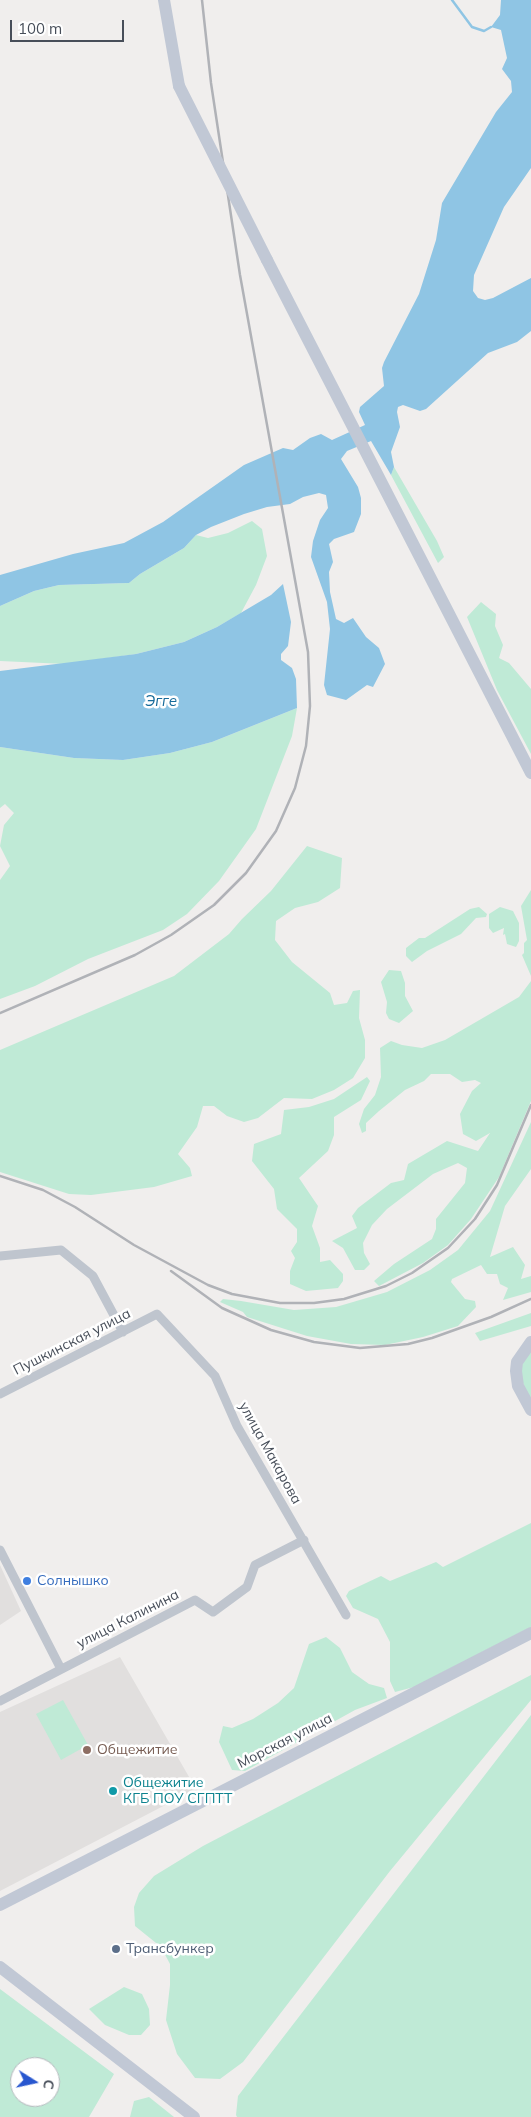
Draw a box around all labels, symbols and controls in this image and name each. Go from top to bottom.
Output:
scale bar [12,10,126,42]
text: 100 m [18,19,62,38]
water label: Эгге [145,692,177,710]
street label: Пушкинская улица [11,1305,133,1379]
street label: улица Макарова [235,1399,305,1507]
place label: Солнышко [37,1573,109,1589]
marker: Солнышко [21,1575,33,1587]
street label: улица Калинина [74,1586,182,1652]
street label: Морская улица [235,1710,335,1772]
place label: Общежитие [97,1742,178,1758]
marker: Общежитие [81,1744,93,1756]
place label: Общежитие КГБ ПОУ СГПТТ [123,1775,232,1808]
marker: Общежитие КГБ ПОУ СГПТТ [107,1785,119,1797]
place label: Трансбункер [126,1941,214,1957]
marker: Трансбункер [110,1943,122,1955]
north arrow [10,2057,60,2107]
text: С [39,2078,58,2091]

